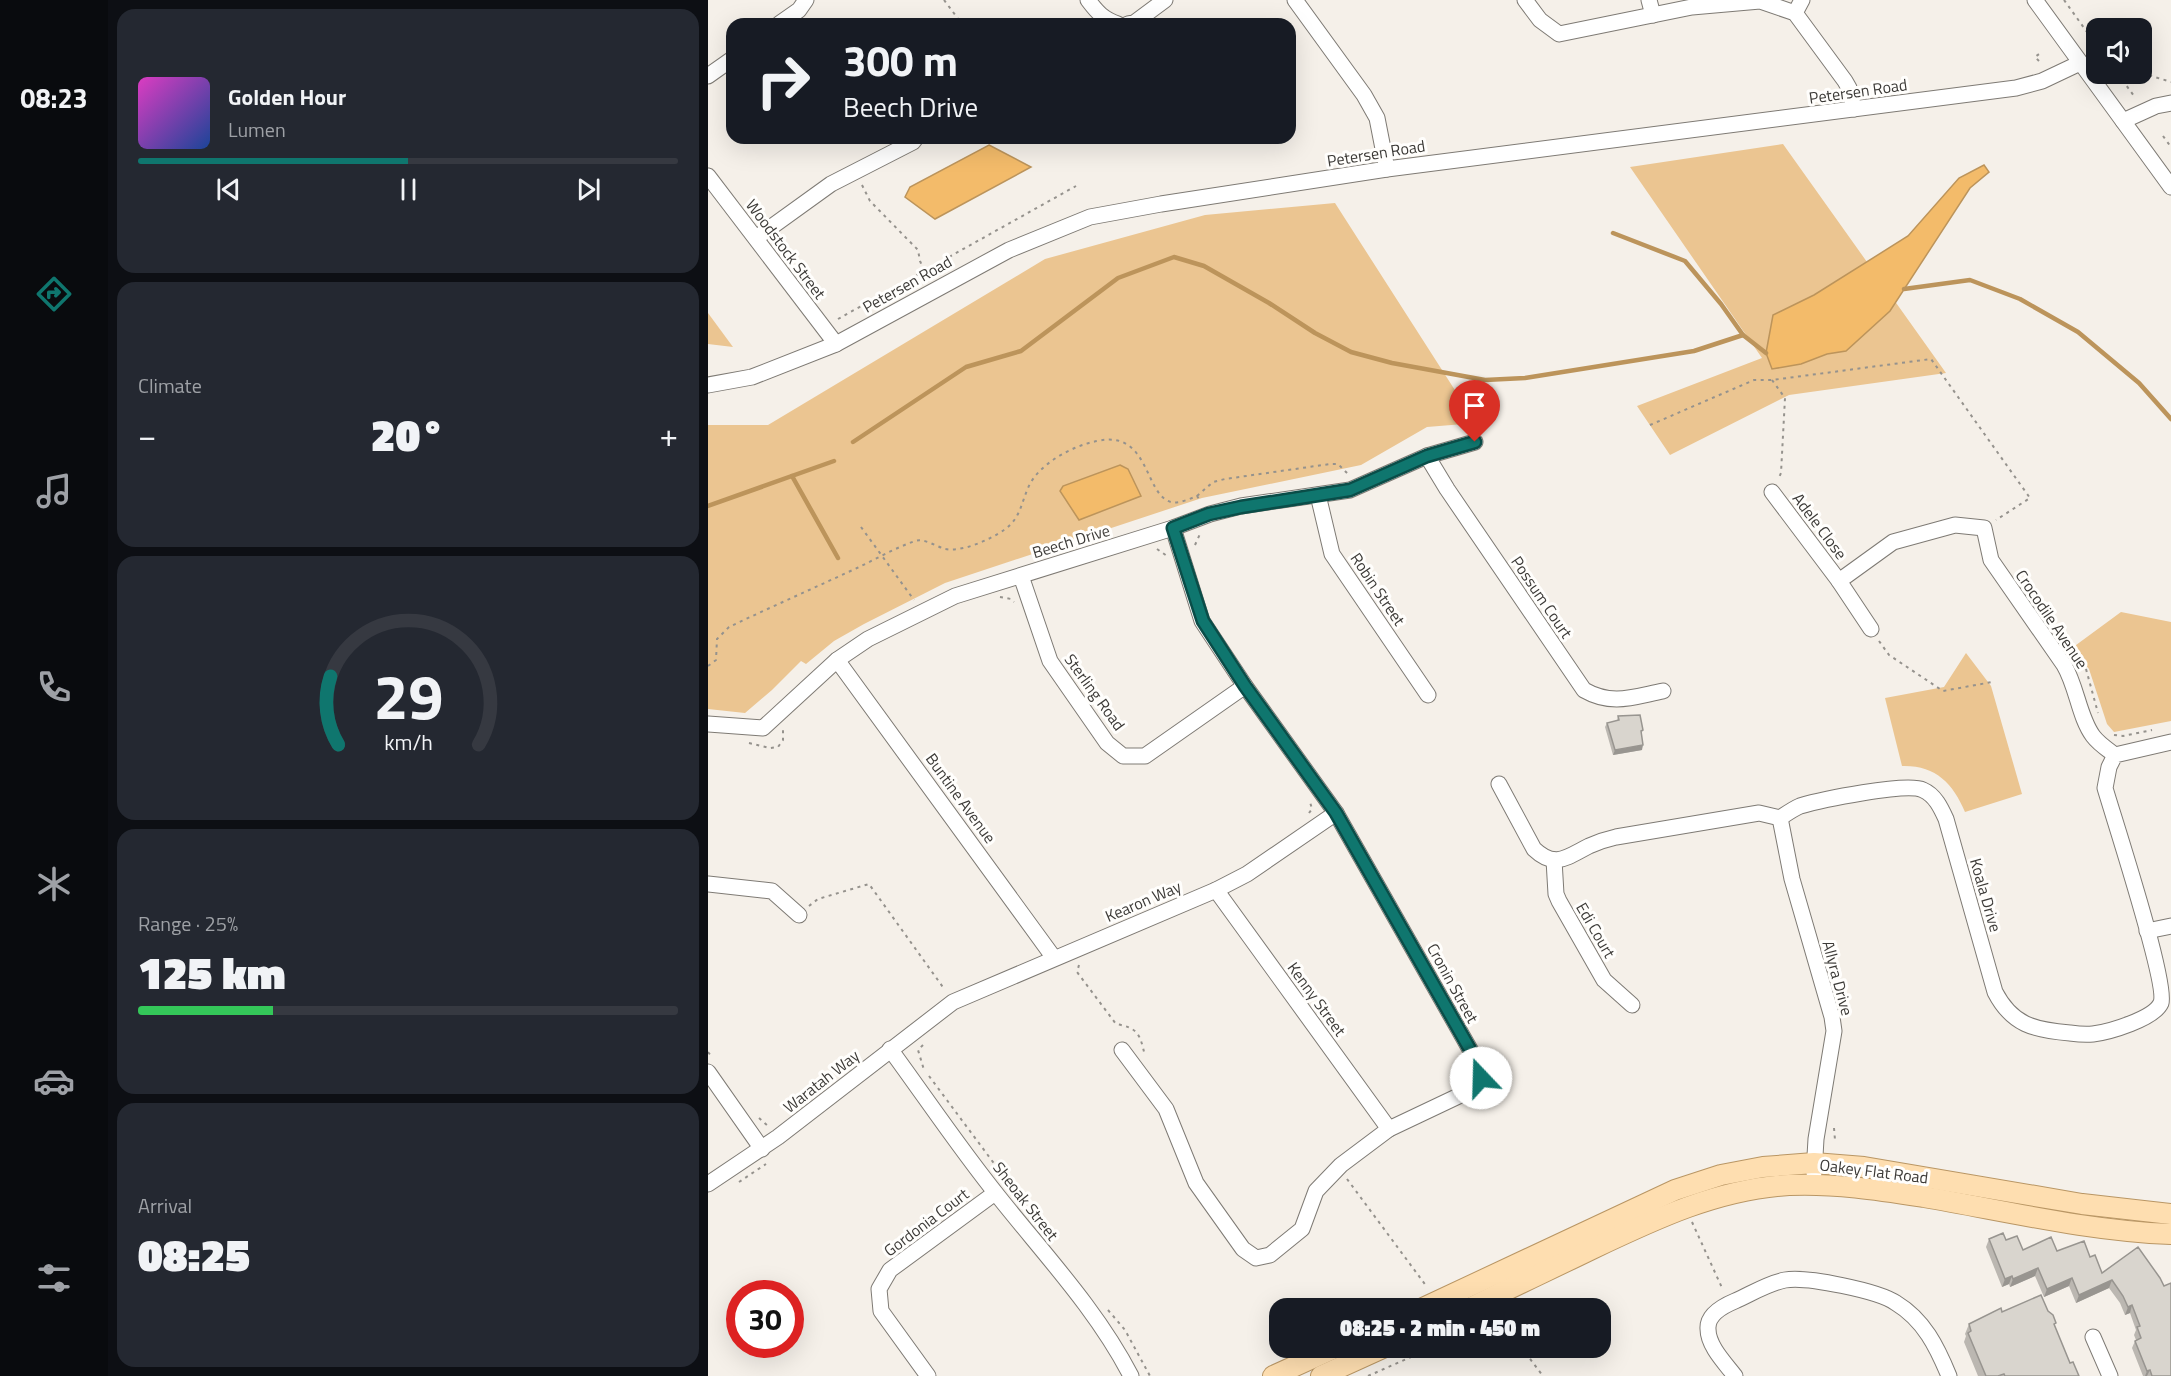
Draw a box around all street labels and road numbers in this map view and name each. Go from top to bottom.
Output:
street label: Petersen Road [1807,72,1909,110]
street label: Petersen Road [1325,133,1427,173]
street label: Woodstock Street [740,194,832,304]
street label: Petersen Road [858,250,956,318]
street label: Adele Close [1787,488,1853,564]
street label: Beech Drive [1029,518,1113,564]
street label: Robin Street [1345,548,1411,631]
street label: Possum Court [1506,551,1579,643]
street label: Crocodile Avenue [2010,565,2094,673]
street label: Sterling Road [1059,649,1131,735]
street label: Buntine Avenue [920,748,1002,848]
street label: Koala Drive [1964,855,2008,935]
street label: Kearon Way [1101,874,1185,928]
street label: Edi Court [1570,898,1622,963]
street label: Allyra Drive [1816,938,1860,1018]
street label: Cronin Street [1421,939,1485,1028]
street label: Kenny Street [1282,957,1352,1041]
street label: Waratah Way [778,1043,864,1118]
street label: Oakey Flat Road [1818,1152,1930,1190]
street label: Sheoak Street [988,1156,1065,1246]
street label: Gordonia Court [879,1182,974,1262]

